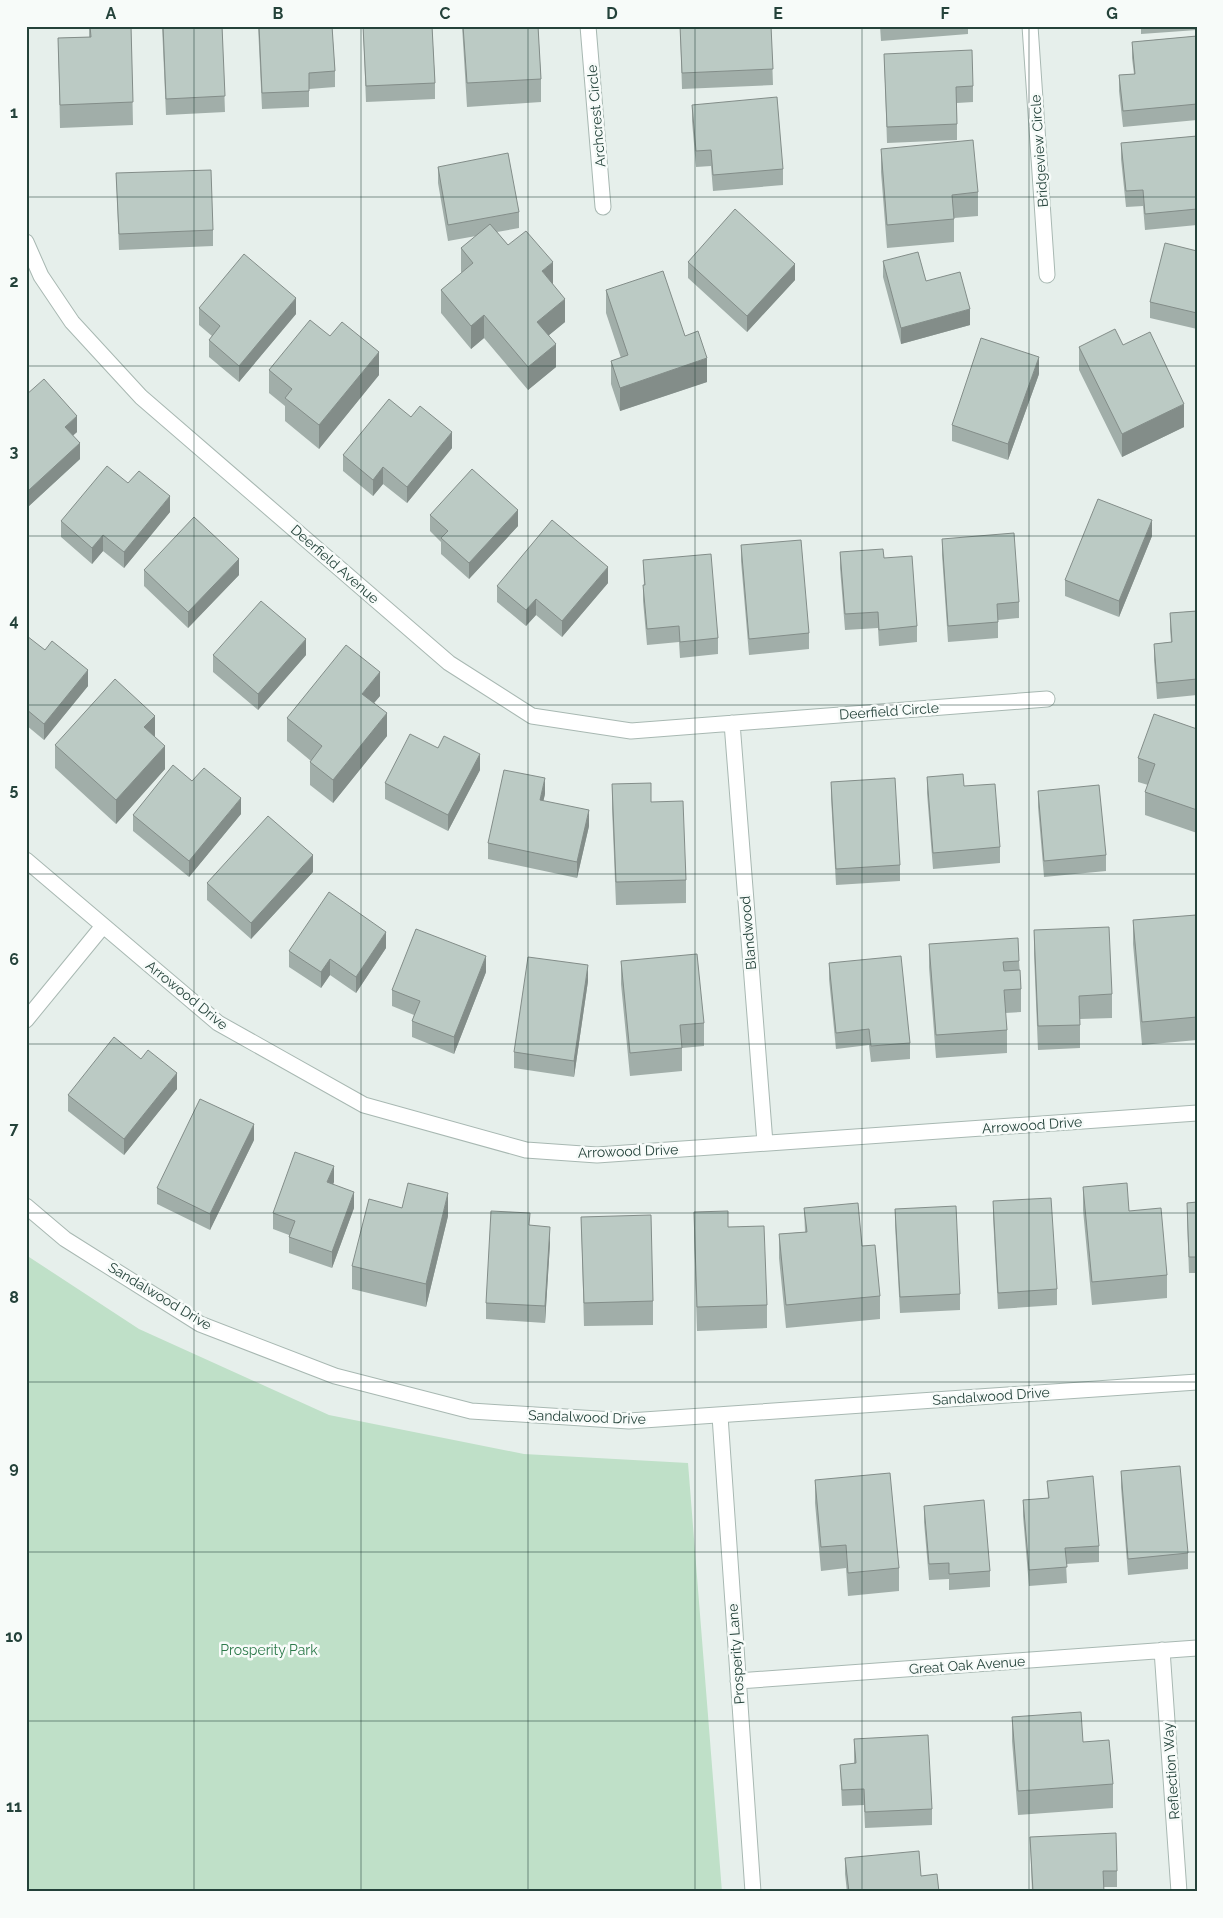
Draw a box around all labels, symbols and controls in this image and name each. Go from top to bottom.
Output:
text: A [106,4,117,23]
text: B [273,4,284,23]
text: C [440,4,451,23]
text: D [606,4,618,23]
text: E [773,4,783,23]
text: F [940,4,950,23]
text: G [1106,4,1118,23]
street label: Archcrest Circle [584,64,608,168]
street label: Bridgeview Circle [1027,94,1051,208]
text: 1 [10,103,18,122]
text: 2 [9,272,19,291]
text: 3 [10,442,19,461]
street label: Deerfield Avenue [288,521,382,607]
text: 4 [9,611,19,630]
street label: Deerfield Circle [839,700,939,722]
text: 5 [10,780,19,799]
street label: Blandwood [737,895,759,971]
text: 6 [9,950,19,969]
street label: Arrowood Drive [143,957,231,1033]
street label: Arrowood Drive [981,1114,1083,1136]
text: 7 [10,1119,19,1138]
street label: Arrowood Drive [577,1141,679,1161]
street label: Sandalwood Drive [105,1259,215,1333]
text: 8 [9,1288,19,1307]
street label: Sandalwood Drive [932,1384,1050,1408]
street label: Sandalwood Drive [528,1407,646,1427]
text: 9 [9,1458,19,1477]
street label: Prosperity Lane [724,1603,748,1705]
text: 10 [5,1627,23,1646]
park label: Prosperity Park [220,1642,318,1658]
street label: Great Oak Avenue [908,1653,1026,1677]
street label: Reflection Way [1160,1721,1182,1820]
text: 11 [6,1797,22,1816]

